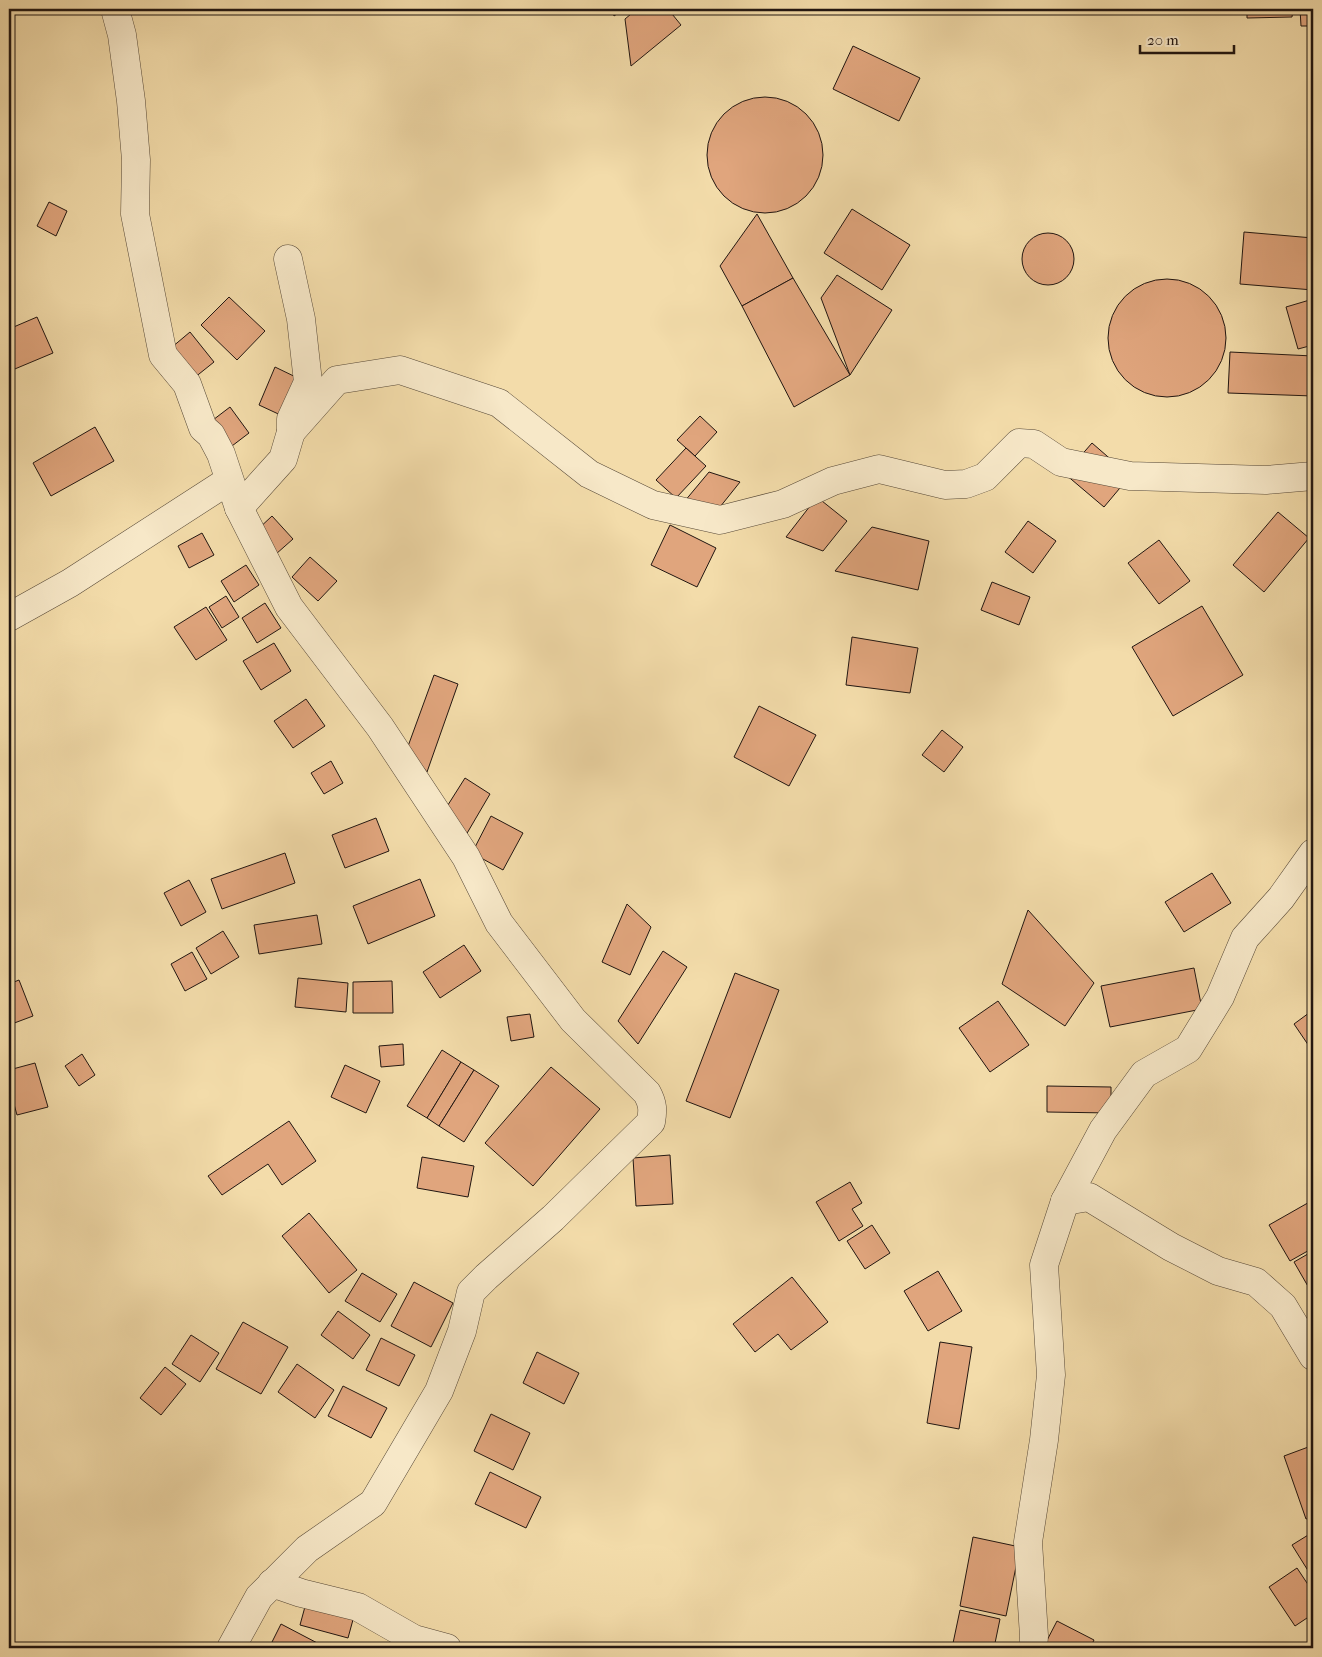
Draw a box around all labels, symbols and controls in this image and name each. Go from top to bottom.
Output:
scale bar [1140,22,1233,54]
text: 20 m [1147,31,1179,49]

